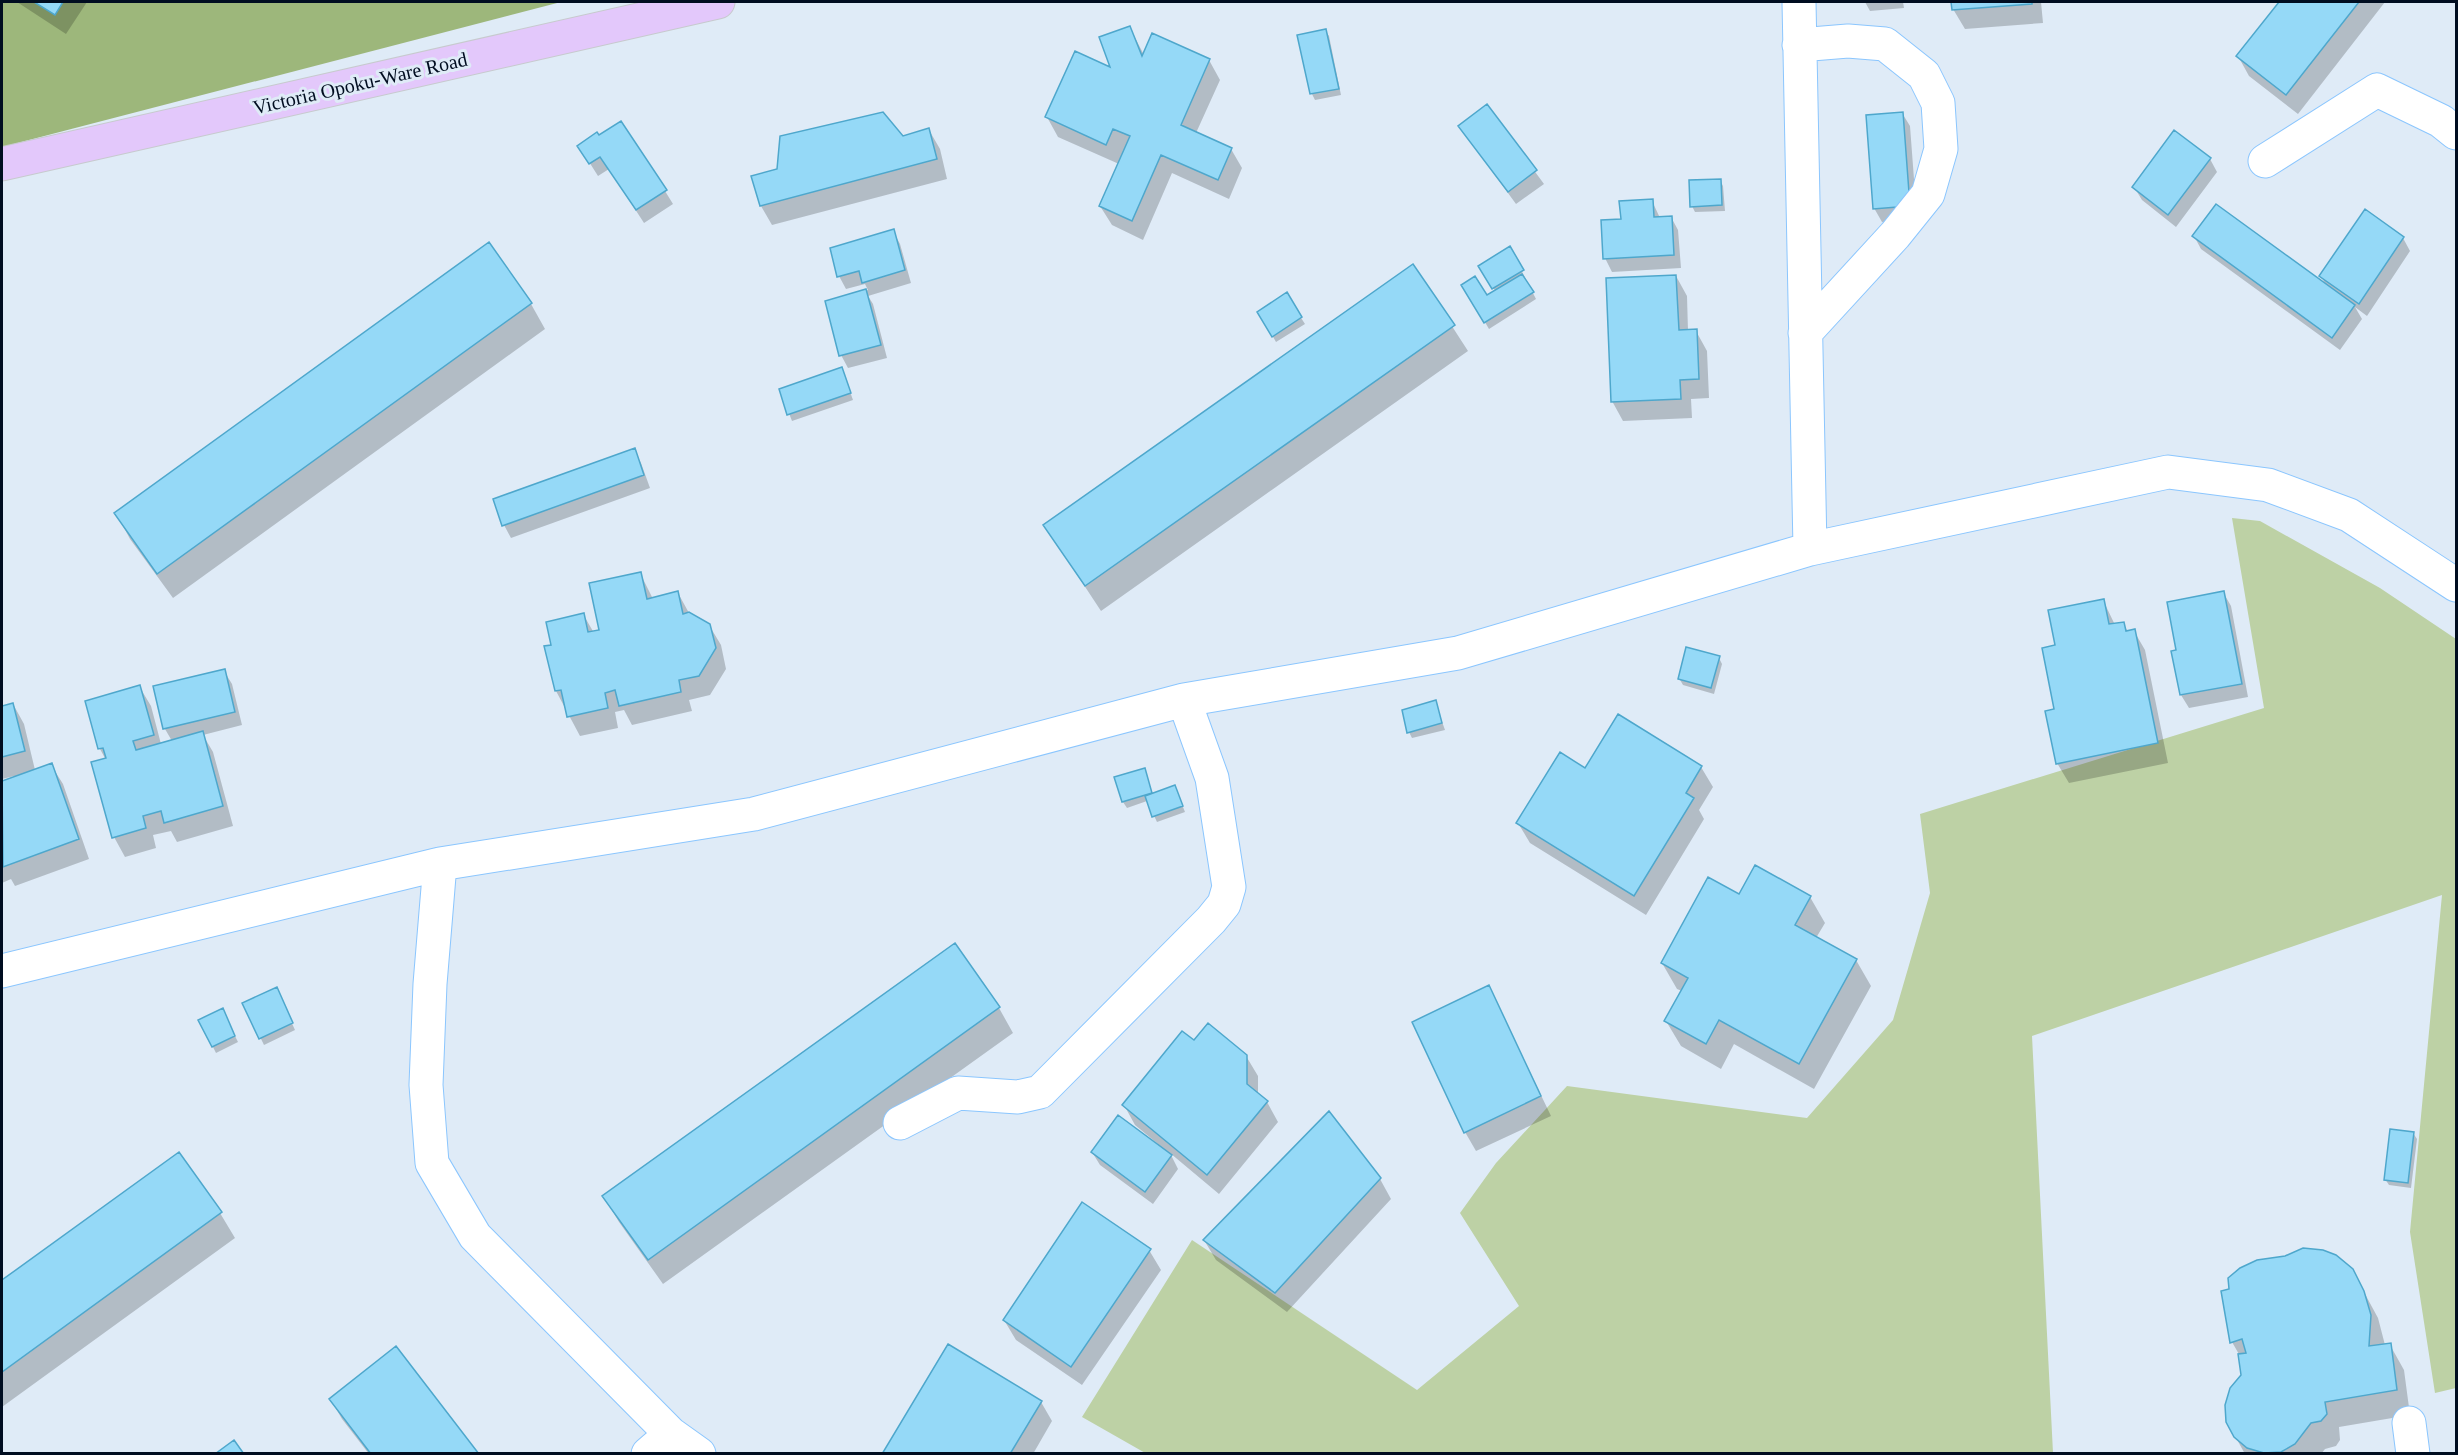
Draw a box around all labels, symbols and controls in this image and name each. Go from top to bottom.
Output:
street label: Victoria Opoku-Ware Road [251,48,470,119]

